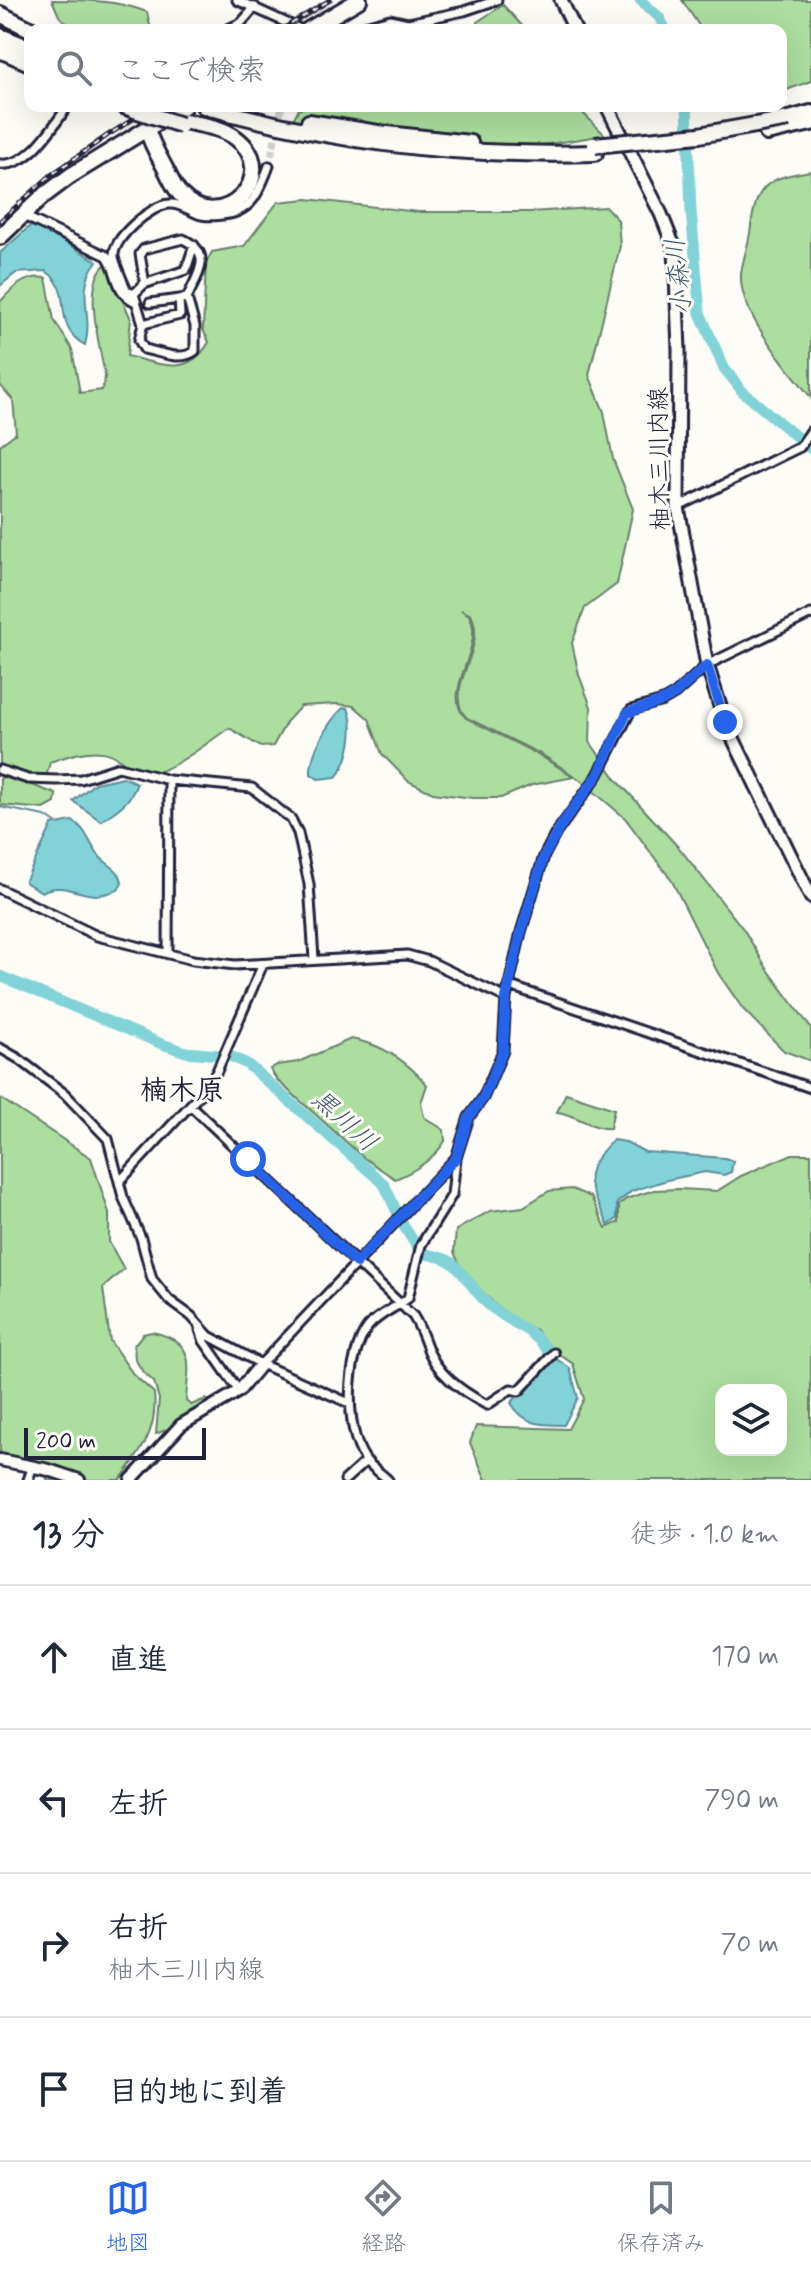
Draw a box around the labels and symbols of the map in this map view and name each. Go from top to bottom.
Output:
water label: 小森川 [659,236,701,317]
street label: 柚木三川内線 [644,387,677,531]
route end [707,704,743,740]
district label: 楠木原 [140,1073,224,1110]
water label: 黒川川 [303,1083,384,1160]
route start [230,1141,266,1177]
scale bar [24,1424,206,1460]

